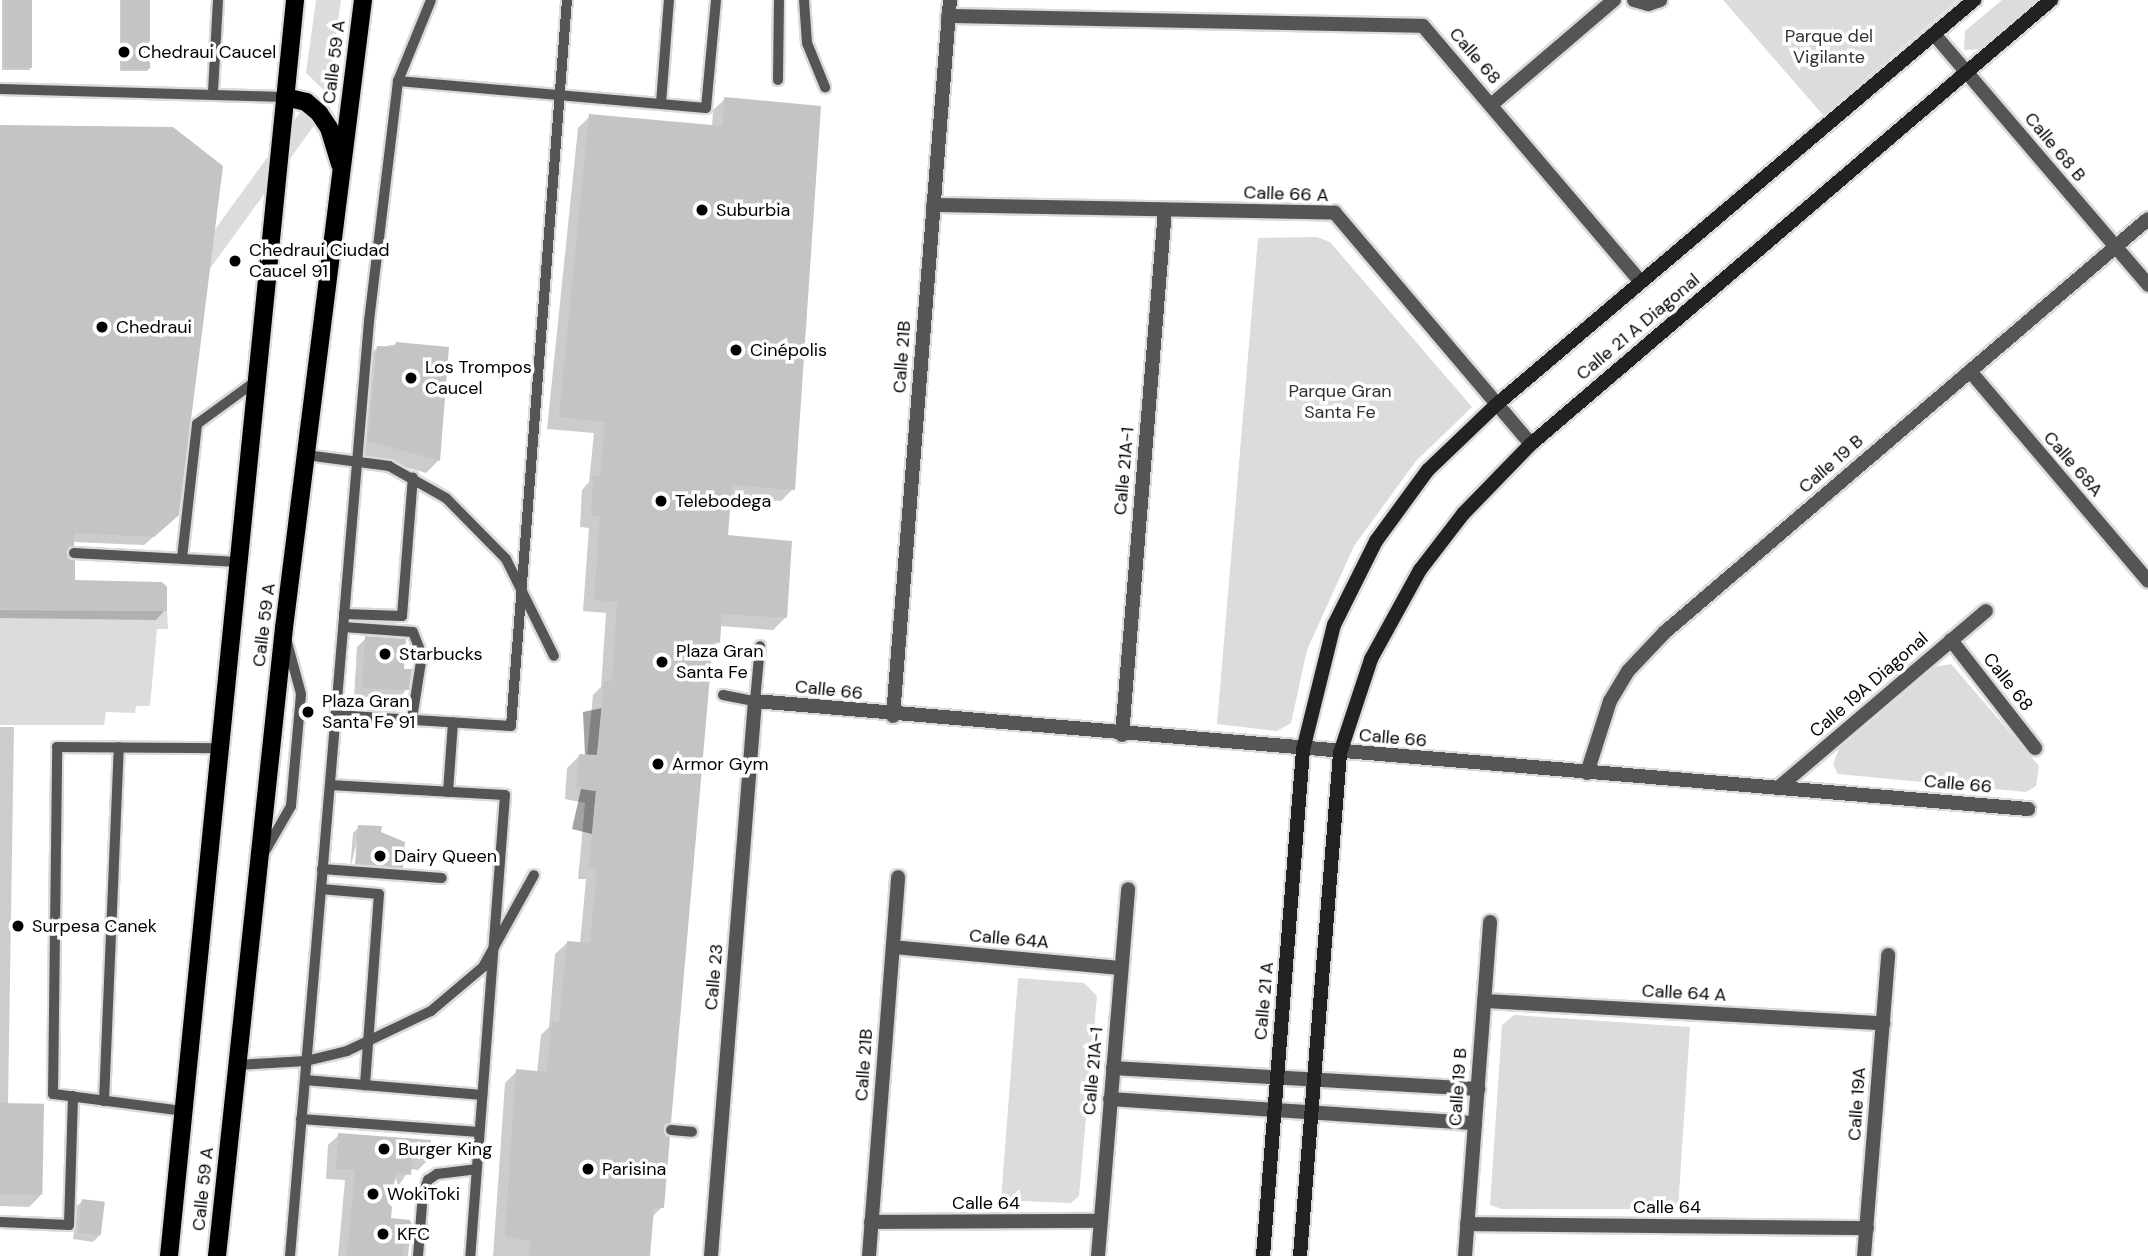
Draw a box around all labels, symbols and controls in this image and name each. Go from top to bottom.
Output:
street label: Calle 59 A [318,19,350,105]
street label: Calle 68 [1445,23,1505,89]
park label: Parque del Vigilante [1785,26,1873,68]
place label: Chedraui Caucel [138,41,276,63]
marker: Chedraui Caucel [116,44,132,60]
street label: Calle 68 B [2020,108,2090,186]
street label: Calle 66 A [1243,182,1329,206]
place label: Suburbia [716,199,790,221]
marker: Suburbia [694,202,710,218]
place label: Chedraui Ciudad Caucel 91 [249,240,390,282]
marker: Chedraui Ciudad Caucel 91 [227,253,243,269]
street label: Calle 21 A Diagonal [1572,269,1704,385]
place label: Chedraui [116,316,192,338]
marker: Chedraui [94,319,110,335]
street label: Calle 21B [889,320,915,394]
place label: Cinépolis [750,339,827,361]
marker: Cinépolis [728,342,744,358]
place label: Los Trompos Caucel [425,357,532,400]
marker: Los Trompos Caucel [403,370,419,386]
park label: Parque Gran Santa Fe [1288,381,1392,424]
street label: Calle 21A-1 [1109,426,1139,516]
street label: Calle 68A [2039,427,2107,501]
street label: Calle 19 B [1794,430,1868,498]
place label: Telebodega [675,490,771,512]
marker: Telebodega [653,493,669,509]
street label: Calle 59 A [248,582,280,668]
street label: Calle 19A Diagonal [1805,628,1933,742]
place label: Plaza Gran Santa Fe [676,641,763,684]
place label: Starbucks [399,643,482,665]
marker: Starbucks [377,646,393,662]
street label: Calle 68 [1979,649,2037,715]
marker: Plaza Gran Santa Fe [654,654,670,670]
street label: Calle 66 [794,676,864,704]
place label: Plaza Gran Santa Fe 91 [322,691,415,734]
marker: Plaza Gran Santa Fe 91 [300,704,316,720]
street label: Calle 66 [1358,724,1428,752]
place label: Armor Gym [672,753,768,775]
marker: Armor Gym [650,756,666,772]
street label: Calle 66 [1923,770,1993,798]
place label: Dairy Queen [394,845,497,867]
marker: Dairy Queen [372,848,388,864]
place label: Surpesa Canek [32,915,157,937]
marker: Surpesa Canek [10,918,26,934]
street label: Calle 64A [968,925,1050,953]
street label: Calle 23 [700,943,728,1011]
street label: Calle 21 A [1250,961,1278,1041]
street label: Calle 64 A [1641,980,1727,1006]
street label: Calle 21A-1 [1078,1026,1108,1116]
street label: Calle 21B [851,1028,877,1102]
street label: Calle 19 B [1444,1047,1472,1127]
street label: Calle 19A [1844,1066,1870,1142]
place label: Burger King [398,1138,492,1160]
marker: Burger King [376,1141,392,1157]
street label: Calle 59 A [188,1146,218,1232]
place label: Parisina [602,1158,666,1180]
marker: Parisina [580,1161,596,1177]
place label: WokiToki [387,1183,460,1205]
marker: WokiToki [365,1186,381,1202]
street label: Calle 64 [952,1192,1020,1214]
street label: Calle 64 [1633,1196,1701,1218]
place label: KFC [397,1223,430,1245]
marker: KFC [375,1226,391,1242]

